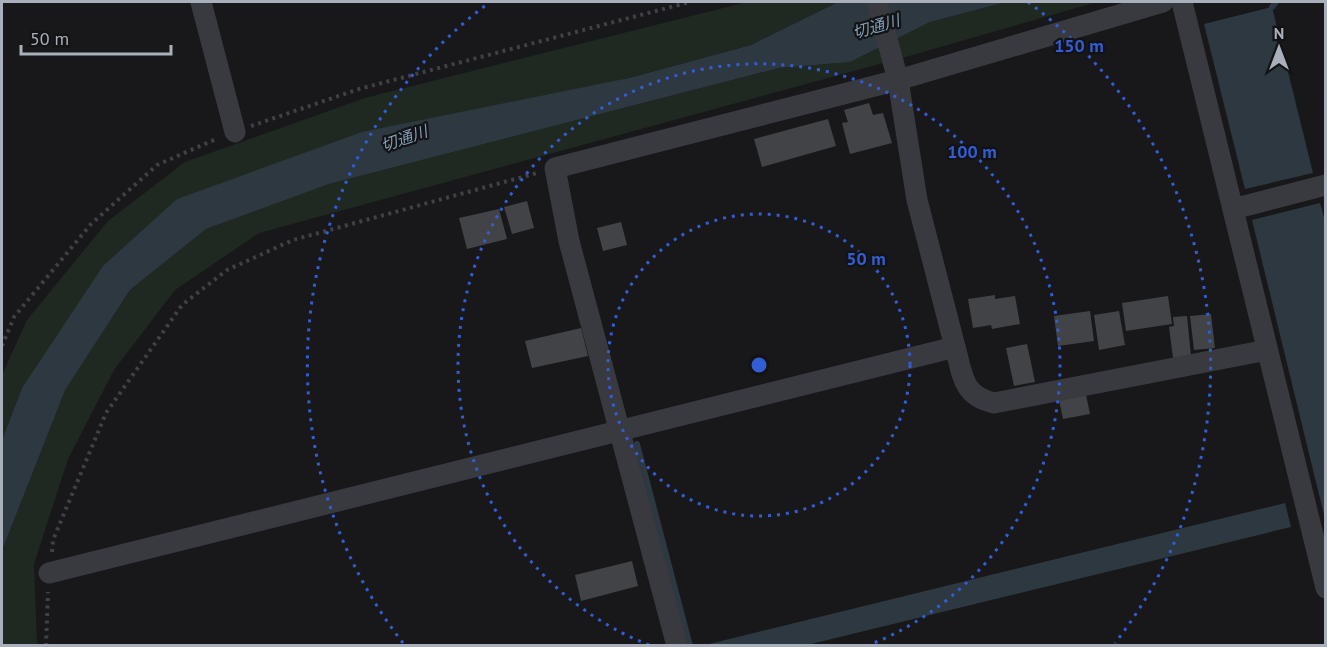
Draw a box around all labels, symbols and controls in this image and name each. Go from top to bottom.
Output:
water label: 切通川 [850,9,904,42]
scale bar [21,18,171,56]
north arrow [1249,18,1309,78]
text: N [1274,23,1284,43]
text: 50 m [30,27,69,50]
text: 150 m [1054,34,1104,57]
water label: 切通川 [378,120,432,155]
text: 100 m [947,140,997,163]
text: 50 m [846,247,886,270]
centre of rings [749,355,769,375]

